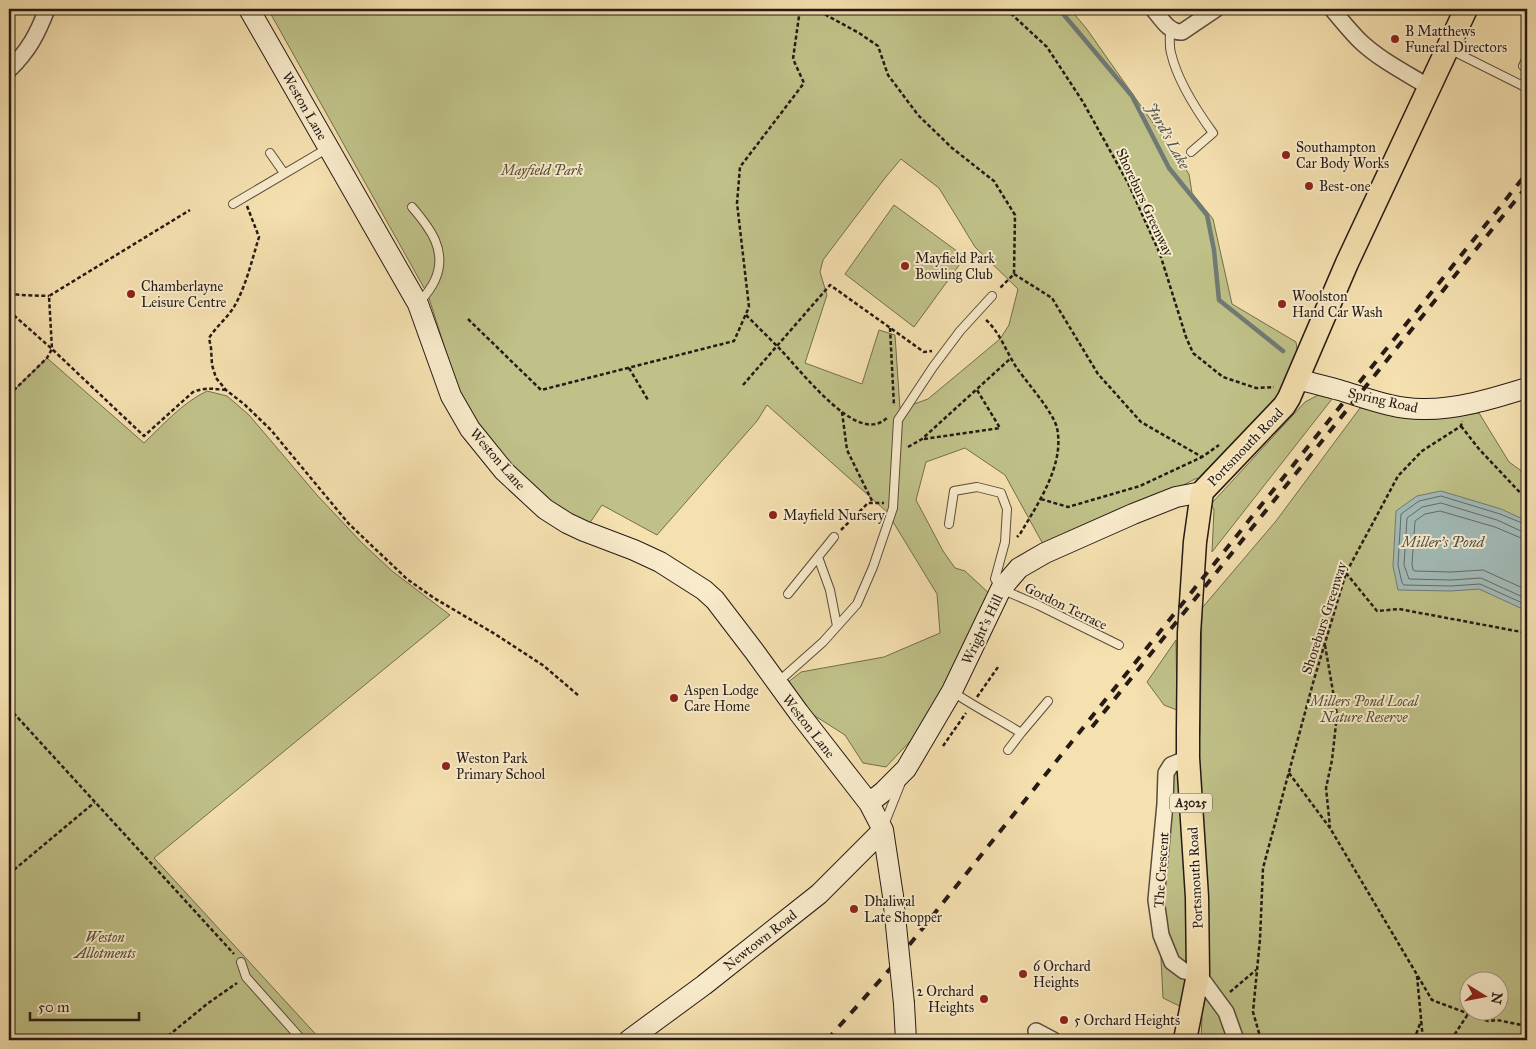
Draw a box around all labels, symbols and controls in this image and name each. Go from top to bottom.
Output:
place label: B Matthews Funeral Directors [1405,23,1507,56]
marker: B Matthews Funeral Directors [1389,33,1401,45]
street label: Weston Lane [278,69,331,144]
water label: Jurd's Lake [1142,99,1194,173]
place label: Southampton Car Body Works [1296,139,1389,172]
street label: Shoreburs Greenway [1112,145,1177,259]
marker: Southampton Car Body Works [1280,149,1292,161]
park label: Mayfield Park [499,162,584,179]
place label: Best-one [1319,178,1371,195]
marker: Best-one [1303,180,1315,192]
place label: Mayfield Park Bowling Club [915,250,995,283]
marker: Mayfield Park Bowling Club [899,260,911,272]
place label: Chamberlayne Leisure Centre [141,278,227,311]
marker: Chamberlayne Leisure Centre [125,288,137,300]
place label: Woolston Hand Car Wash [1292,288,1383,321]
marker: Woolston Hand Car Wash [1276,298,1288,310]
street label: Spring Road [1346,384,1419,417]
street label: Portsmouth Road [1204,405,1287,490]
street label: Weston Lane [466,425,529,494]
place label: Mayfield Nursery [783,507,885,524]
marker: Mayfield Nursery [767,509,779,521]
water label: Miller's Pond [1400,533,1486,551]
street label: Shoreburs Greenway [1298,559,1351,677]
street label: Gordon Terrace [1022,579,1110,634]
street label: Wright's Hill [958,591,1007,667]
place label: Aspen Lodge Care Home [683,682,759,715]
street label: Weston Lane [779,691,839,762]
marker: Aspen Lodge Care Home [668,692,680,704]
park label: Millers Pond Local Nature Reserve [1308,693,1419,726]
place label: Weston Park Primary School [456,750,545,783]
marker: Weston Park Primary School [440,760,452,772]
road number: A3025 [1170,794,1212,812]
street label: Portsmouth Road [1184,827,1207,929]
street label: The Crescent [1150,831,1173,909]
place label: Dhaliwal Late Shopper [864,893,943,926]
marker: Dhaliwal Late Shopper [848,903,860,915]
street label: Newtown Road [720,907,800,974]
park label: Weston Allotments [72,929,136,962]
place label: 6 Orchard Heights [1033,958,1091,991]
marker: 6 Orchard Heights [1017,968,1029,980]
north arrow [1458,972,1508,1022]
place label: 2 Orchard Heights [916,983,974,1016]
scale bar [30,989,139,1021]
text: N [1487,991,1506,1006]
marker: 2 Orchard Heights [978,993,990,1005]
text: 50 m [38,998,70,1016]
place label: 5 Orchard Heights [1074,1012,1180,1029]
marker: 5 Orchard Heights [1058,1014,1070,1026]

